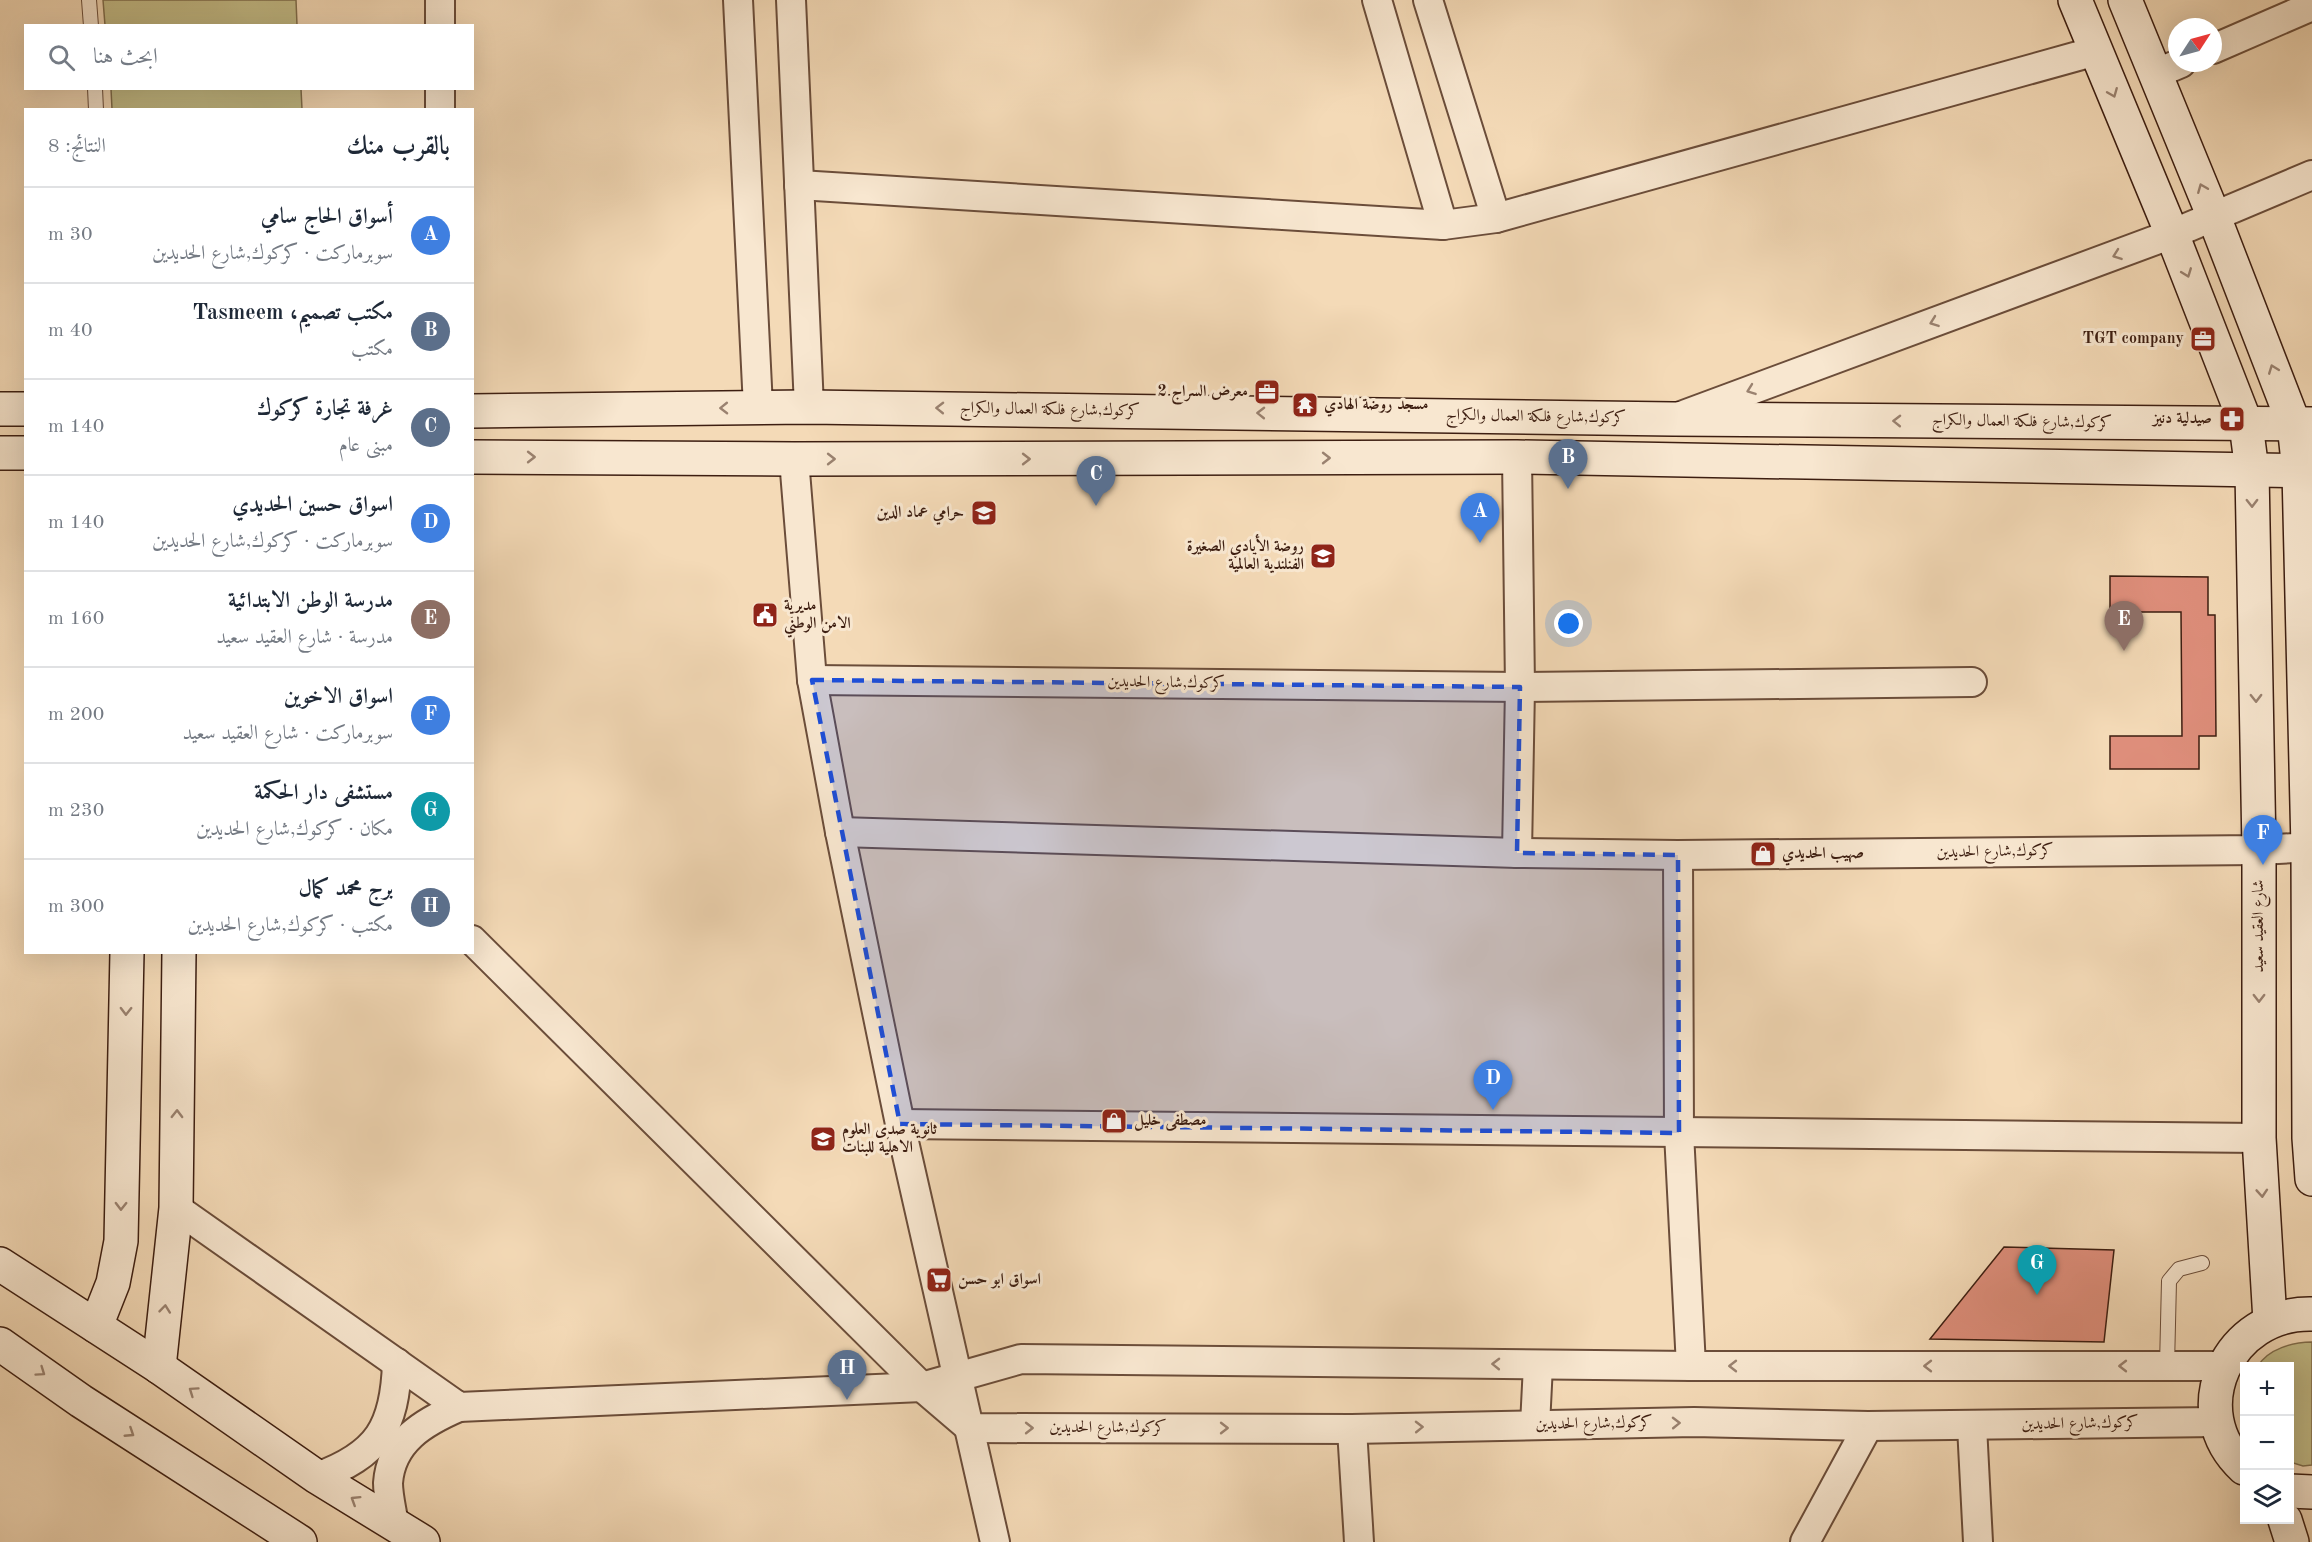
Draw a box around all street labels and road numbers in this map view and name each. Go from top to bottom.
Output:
street label: كركوك,شارع فلكة العمال والكراج [960,398,1140,425]
street label: كركوك,شارع فلكة العمال والكراج [1446,405,1626,432]
street label: كركوك,شارع فلكة العمال والكراج [1932,410,2112,437]
street label: كركوك,شارع الحديدين [1107,672,1225,696]
street label: كركوك,شارع الحديدين [1936,841,2054,865]
street label: شارع العقيد سعيد [2251,880,2271,972]
street label: كركوك,شارع الحديدين [1535,1413,1653,1437]
street label: كركوك,شارع الحديدين [2021,1413,2139,1437]
street label: كركوك,شارع الحديدين [1049,1418,1167,1440]

